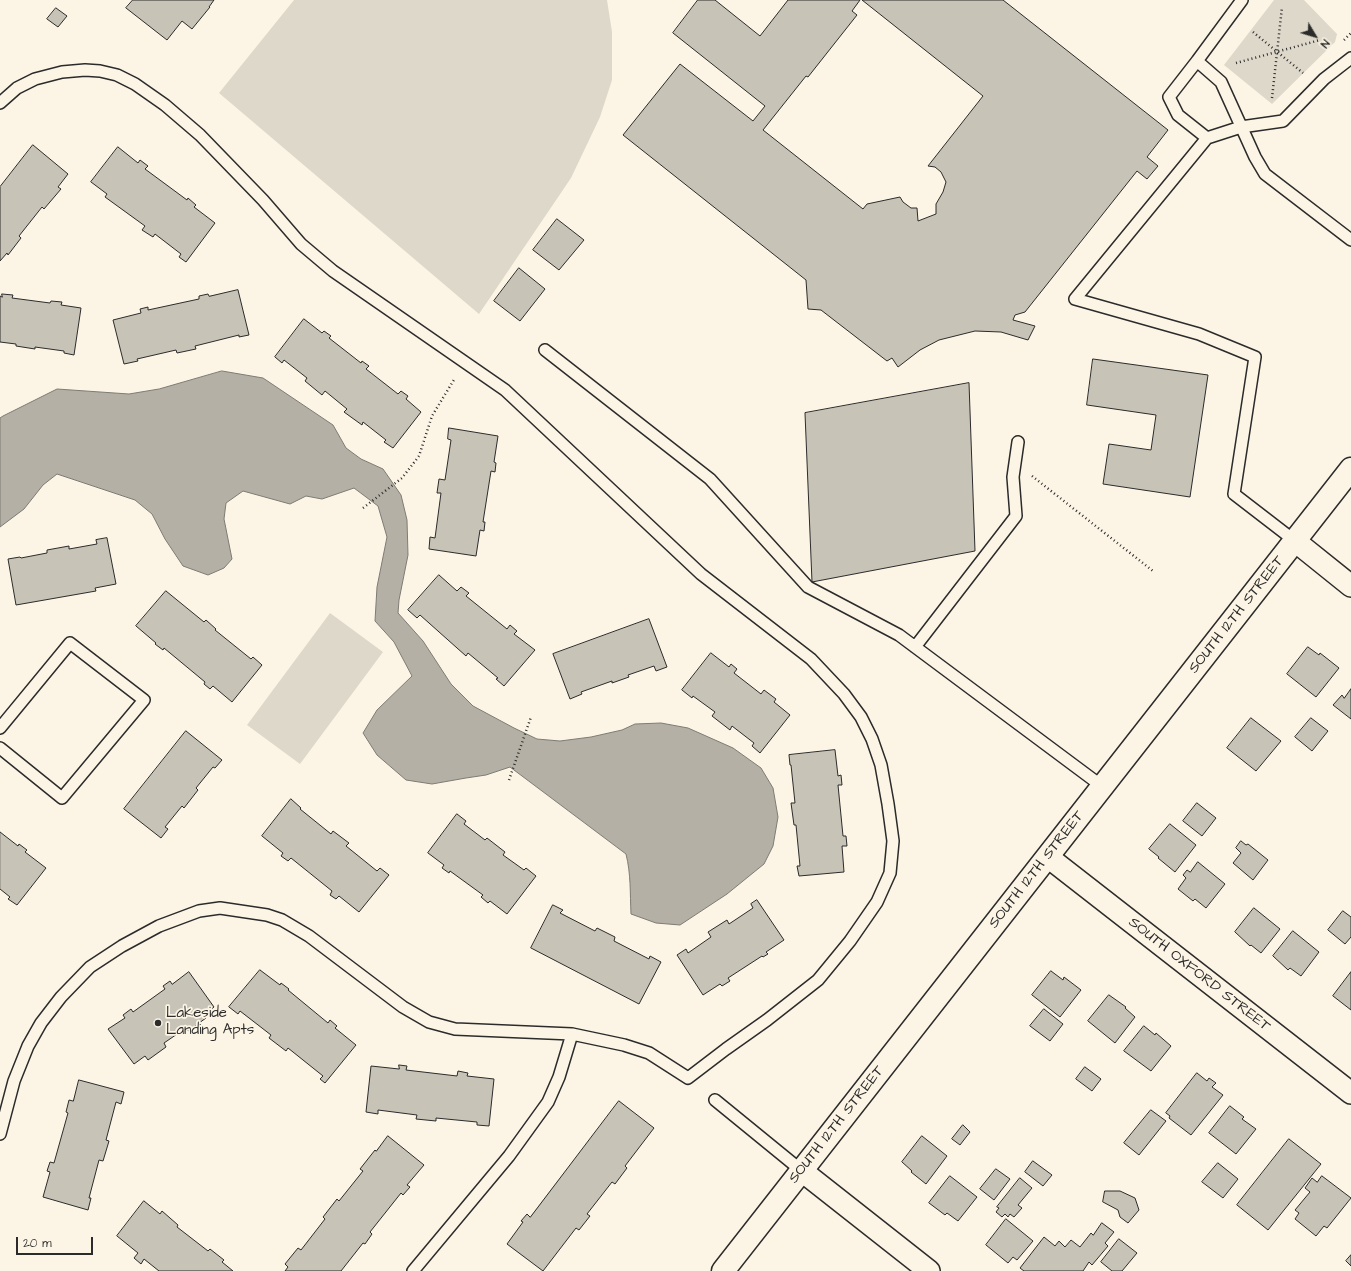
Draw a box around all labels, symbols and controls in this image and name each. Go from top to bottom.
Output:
north arrow [1295,16,1335,56]
text: N [1317,36,1333,51]
street label: SOUTH 12TH STREET [1186,553,1288,677]
street label: SOUTH 12TH STREET [986,808,1088,932]
street label: SOUTH OXFORD STREET [1124,914,1274,1036]
place label: Lakeside Landing Apts [166,1005,254,1040]
marker: Lakeside Landing Apts [153,1018,163,1028]
street label: SOUTH 12TH STREET [786,1063,888,1187]
scale bar [18,1229,95,1255]
text: 20 m [23,1235,52,1252]

